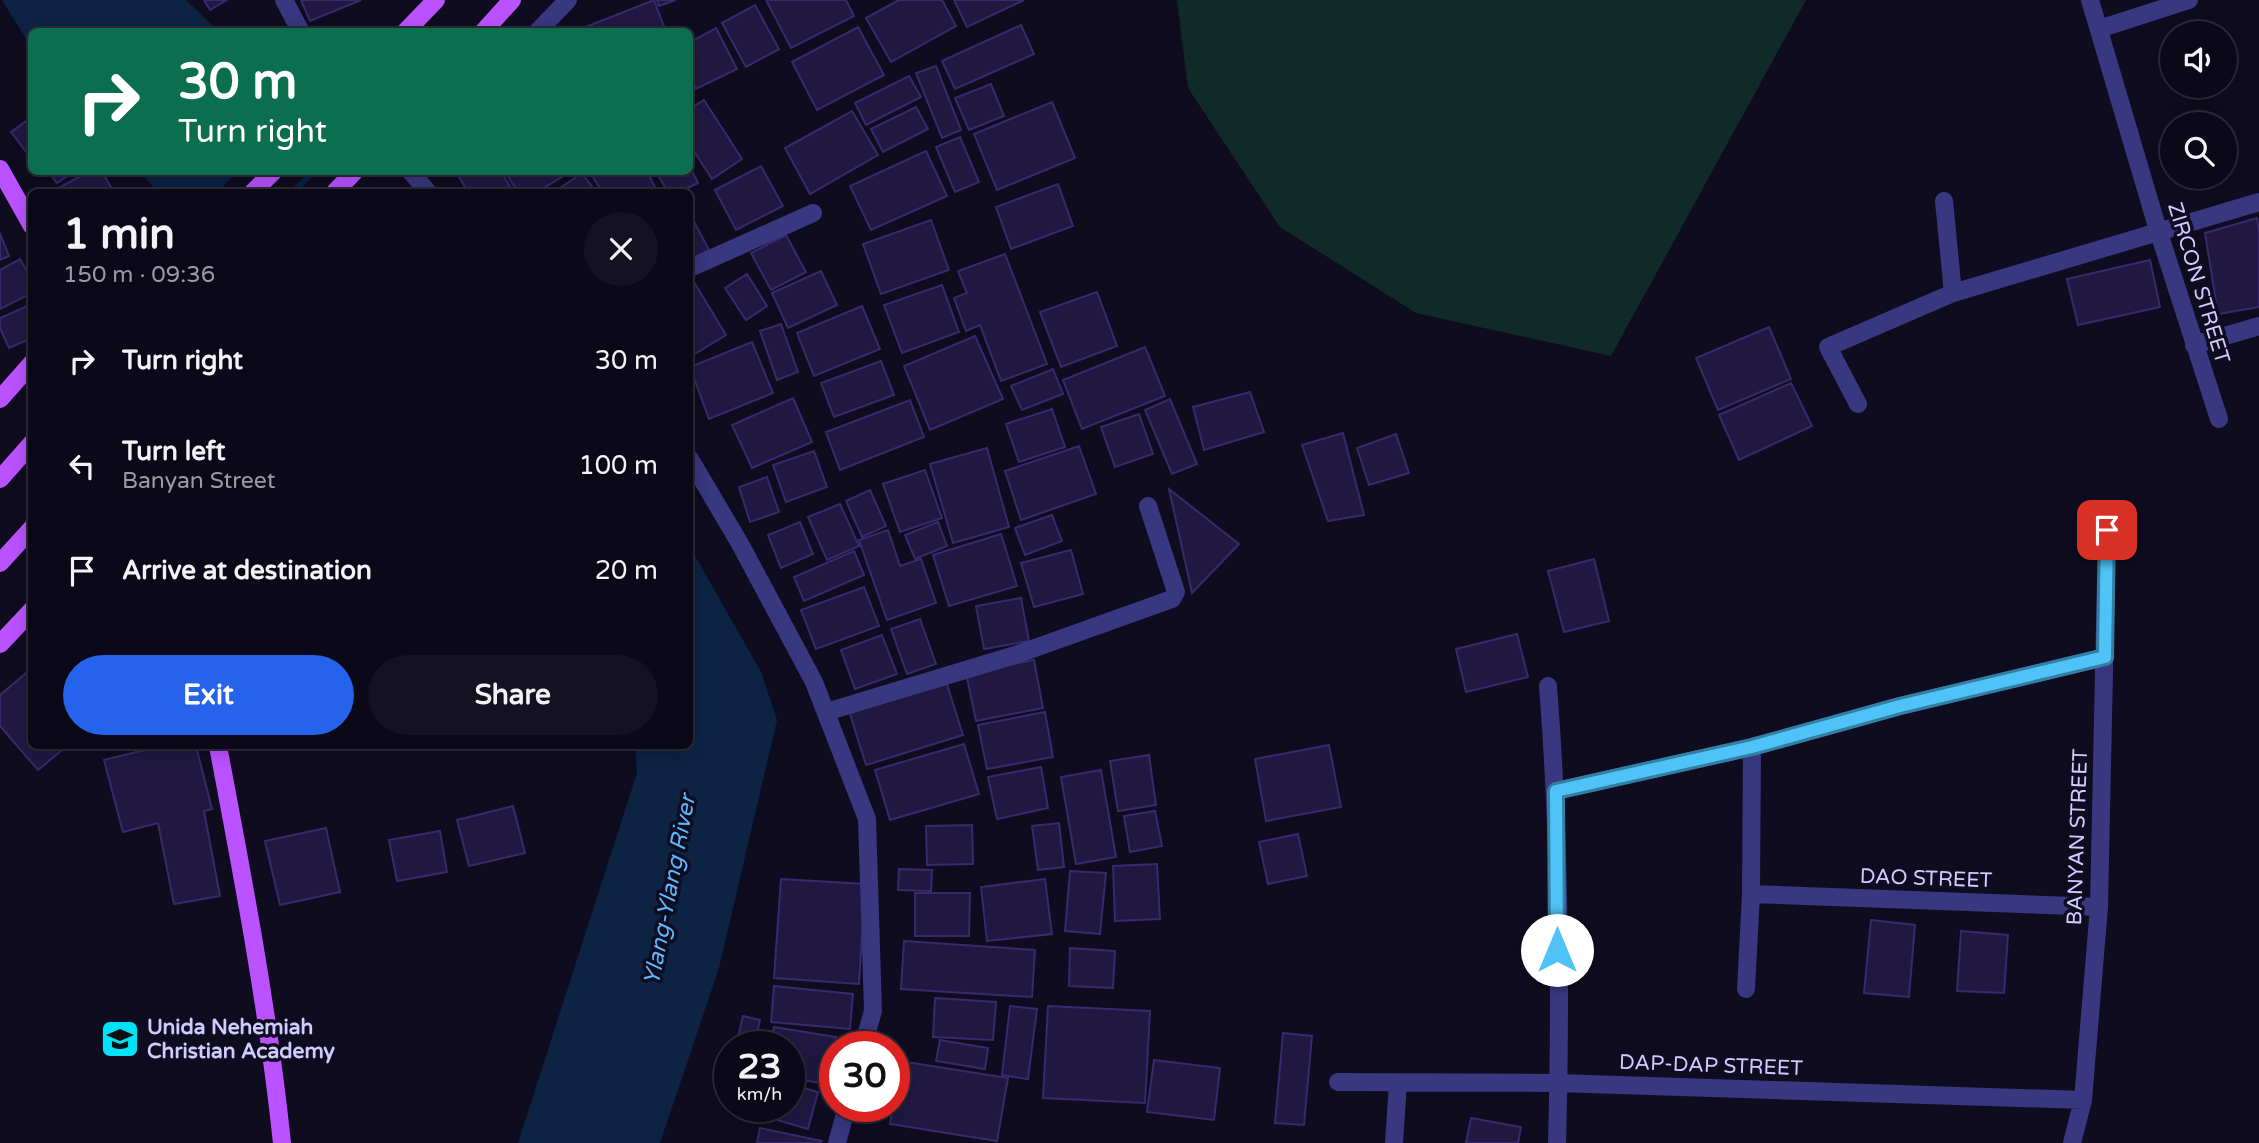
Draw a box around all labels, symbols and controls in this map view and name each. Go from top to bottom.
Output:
map controls [2160,21,2237,189]
button: sound [2160,21,2237,98]
text: 30 m [178,53,297,112]
icon: right [63,56,154,147]
button: search [2160,112,2237,189]
text: Turn right [178,113,327,151]
street label: ZIRCON STREET [2162,199,2235,367]
text: 1 min [63,209,175,260]
button: close [584,212,658,286]
text: 150 m · 09:36 [63,261,215,289]
icon: right [63,342,101,380]
text: Turn right [122,345,243,376]
text: 30 m [595,345,658,376]
text: Turn left [122,436,225,467]
icon: left [63,447,101,485]
text: 100 m [578,450,658,481]
text: Banyan Street [122,467,276,495]
pin [2077,500,2137,560]
icon: arrive [2088,511,2126,549]
icon: arrive [63,552,101,590]
text: Arrive at destination [122,555,372,586]
text: 20 m [595,555,658,586]
button: Exit [63,655,354,735]
button: Share [368,655,658,735]
street label: BANYAN STREET [2062,748,2093,926]
water label: Ylang-Ylang River [638,790,703,988]
street label: DAO STREET [1859,864,1993,893]
position arrow [1520,913,1594,987]
place label: Unida Nehemiah Christian Academy [147,1015,336,1064]
school or university icon: Unida Nehemiah Christian Academy [99,1018,141,1060]
speed limit sign: 30 [819,1031,910,1122]
text: 23 [738,1046,781,1088]
street label: DAP-DAP STREET [1619,1050,1804,1081]
text: km/h [737,1083,782,1105]

